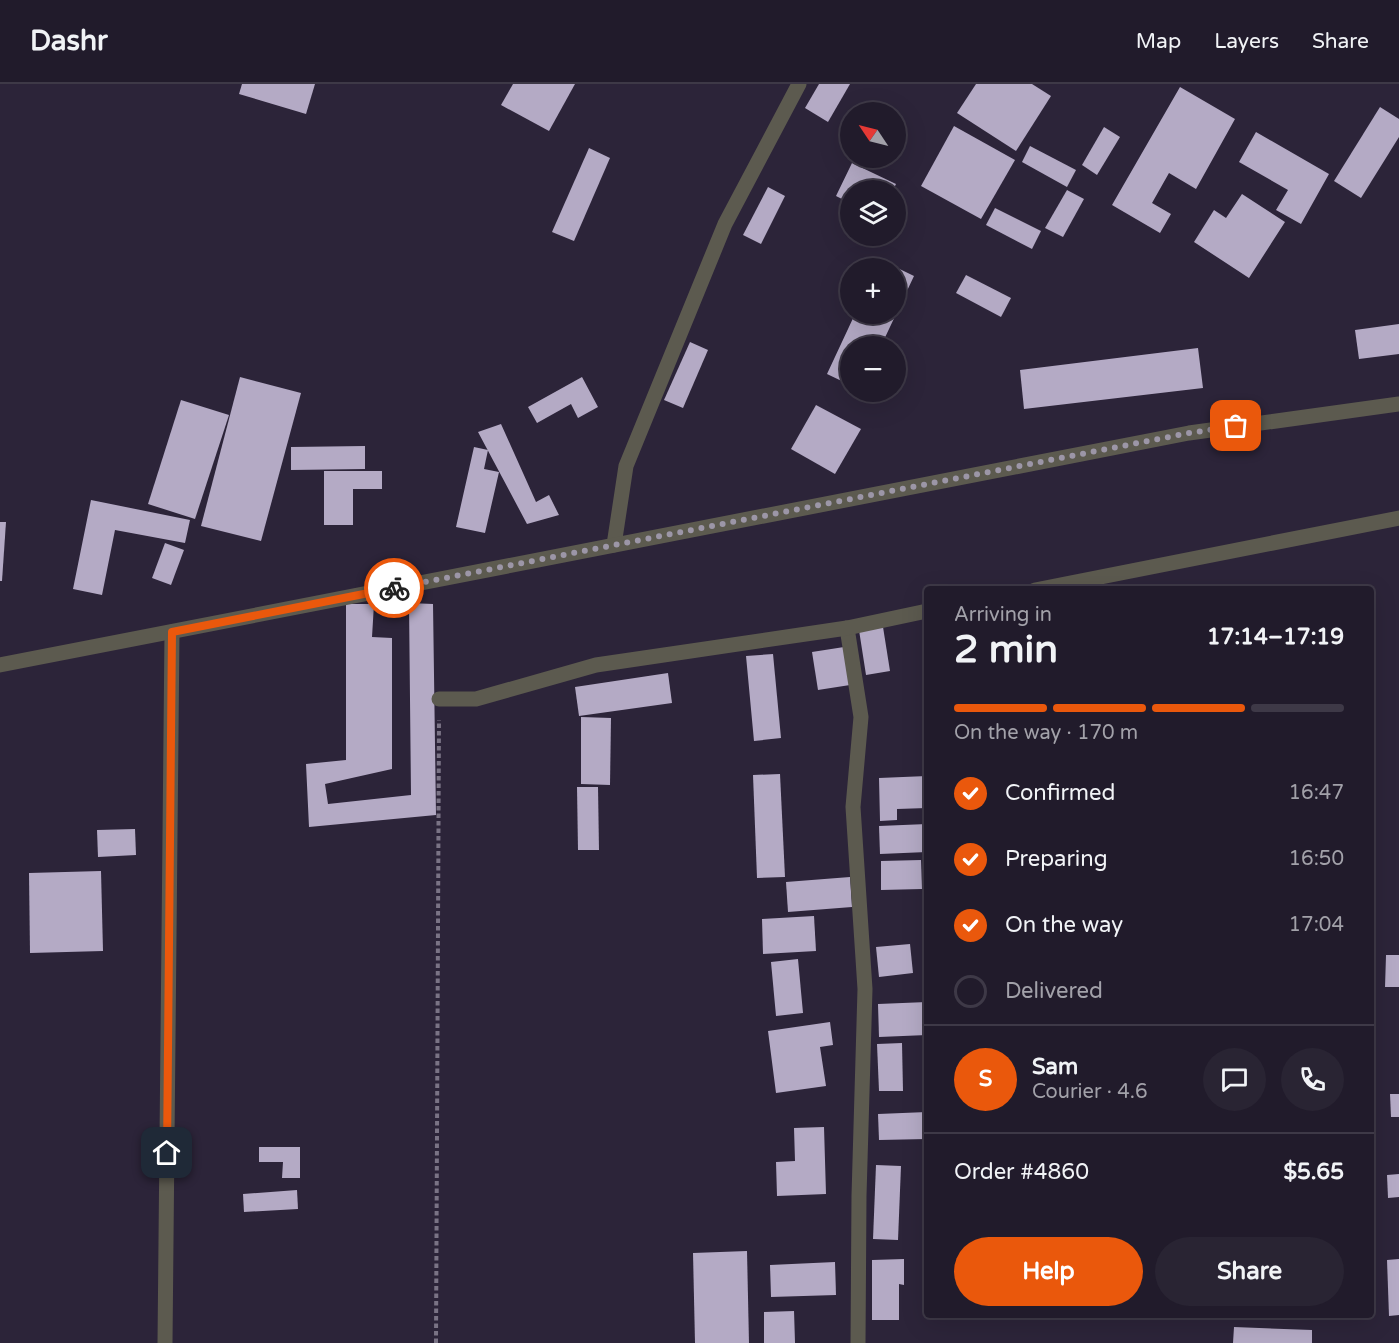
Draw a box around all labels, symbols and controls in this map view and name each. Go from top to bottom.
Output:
text: Dashr [30,24,108,58]
text: Map [1136,29,1181,54]
text: Layers [1214,29,1279,54]
text: Share [1312,29,1369,54]
north arrow [840,102,906,168]
map controls [840,102,906,402]
button: layers [840,180,906,246]
button: + [840,258,906,324]
button: − [840,336,906,402]
pin [1210,400,1261,451]
icon: bag [1219,409,1252,442]
courier [364,558,424,618]
icon: bike [378,572,411,605]
text: Arriving in [954,603,1052,627]
text: 17:14–17:19 [1207,624,1344,650]
text: 2 min [954,626,1058,673]
text: On the way · 170 m [954,721,1138,745]
icon: check [954,777,987,810]
text: Confirmed [1005,780,1115,806]
text: 16:47 [1289,781,1344,805]
icon: check [954,843,987,876]
text: Preparing [1005,846,1108,872]
text: 16:50 [1289,847,1344,871]
icon: check [954,909,987,942]
text: On the way [1005,912,1123,938]
text: 17:04 [1289,913,1344,937]
text: Delivered [1005,978,1103,1004]
button: chat [1203,1048,1266,1111]
button: phone [1281,1048,1344,1111]
text: Sam [1032,1054,1078,1080]
text: S [979,1066,992,1092]
text: Courier · 4.6 [1032,1080,1147,1104]
pin [141,1127,192,1178]
icon: home [150,1136,183,1169]
text: Order #4860 [954,1159,1089,1185]
text: $5.65 [1283,1159,1344,1185]
button: Help [954,1237,1143,1306]
button: Share [1155,1237,1344,1306]

